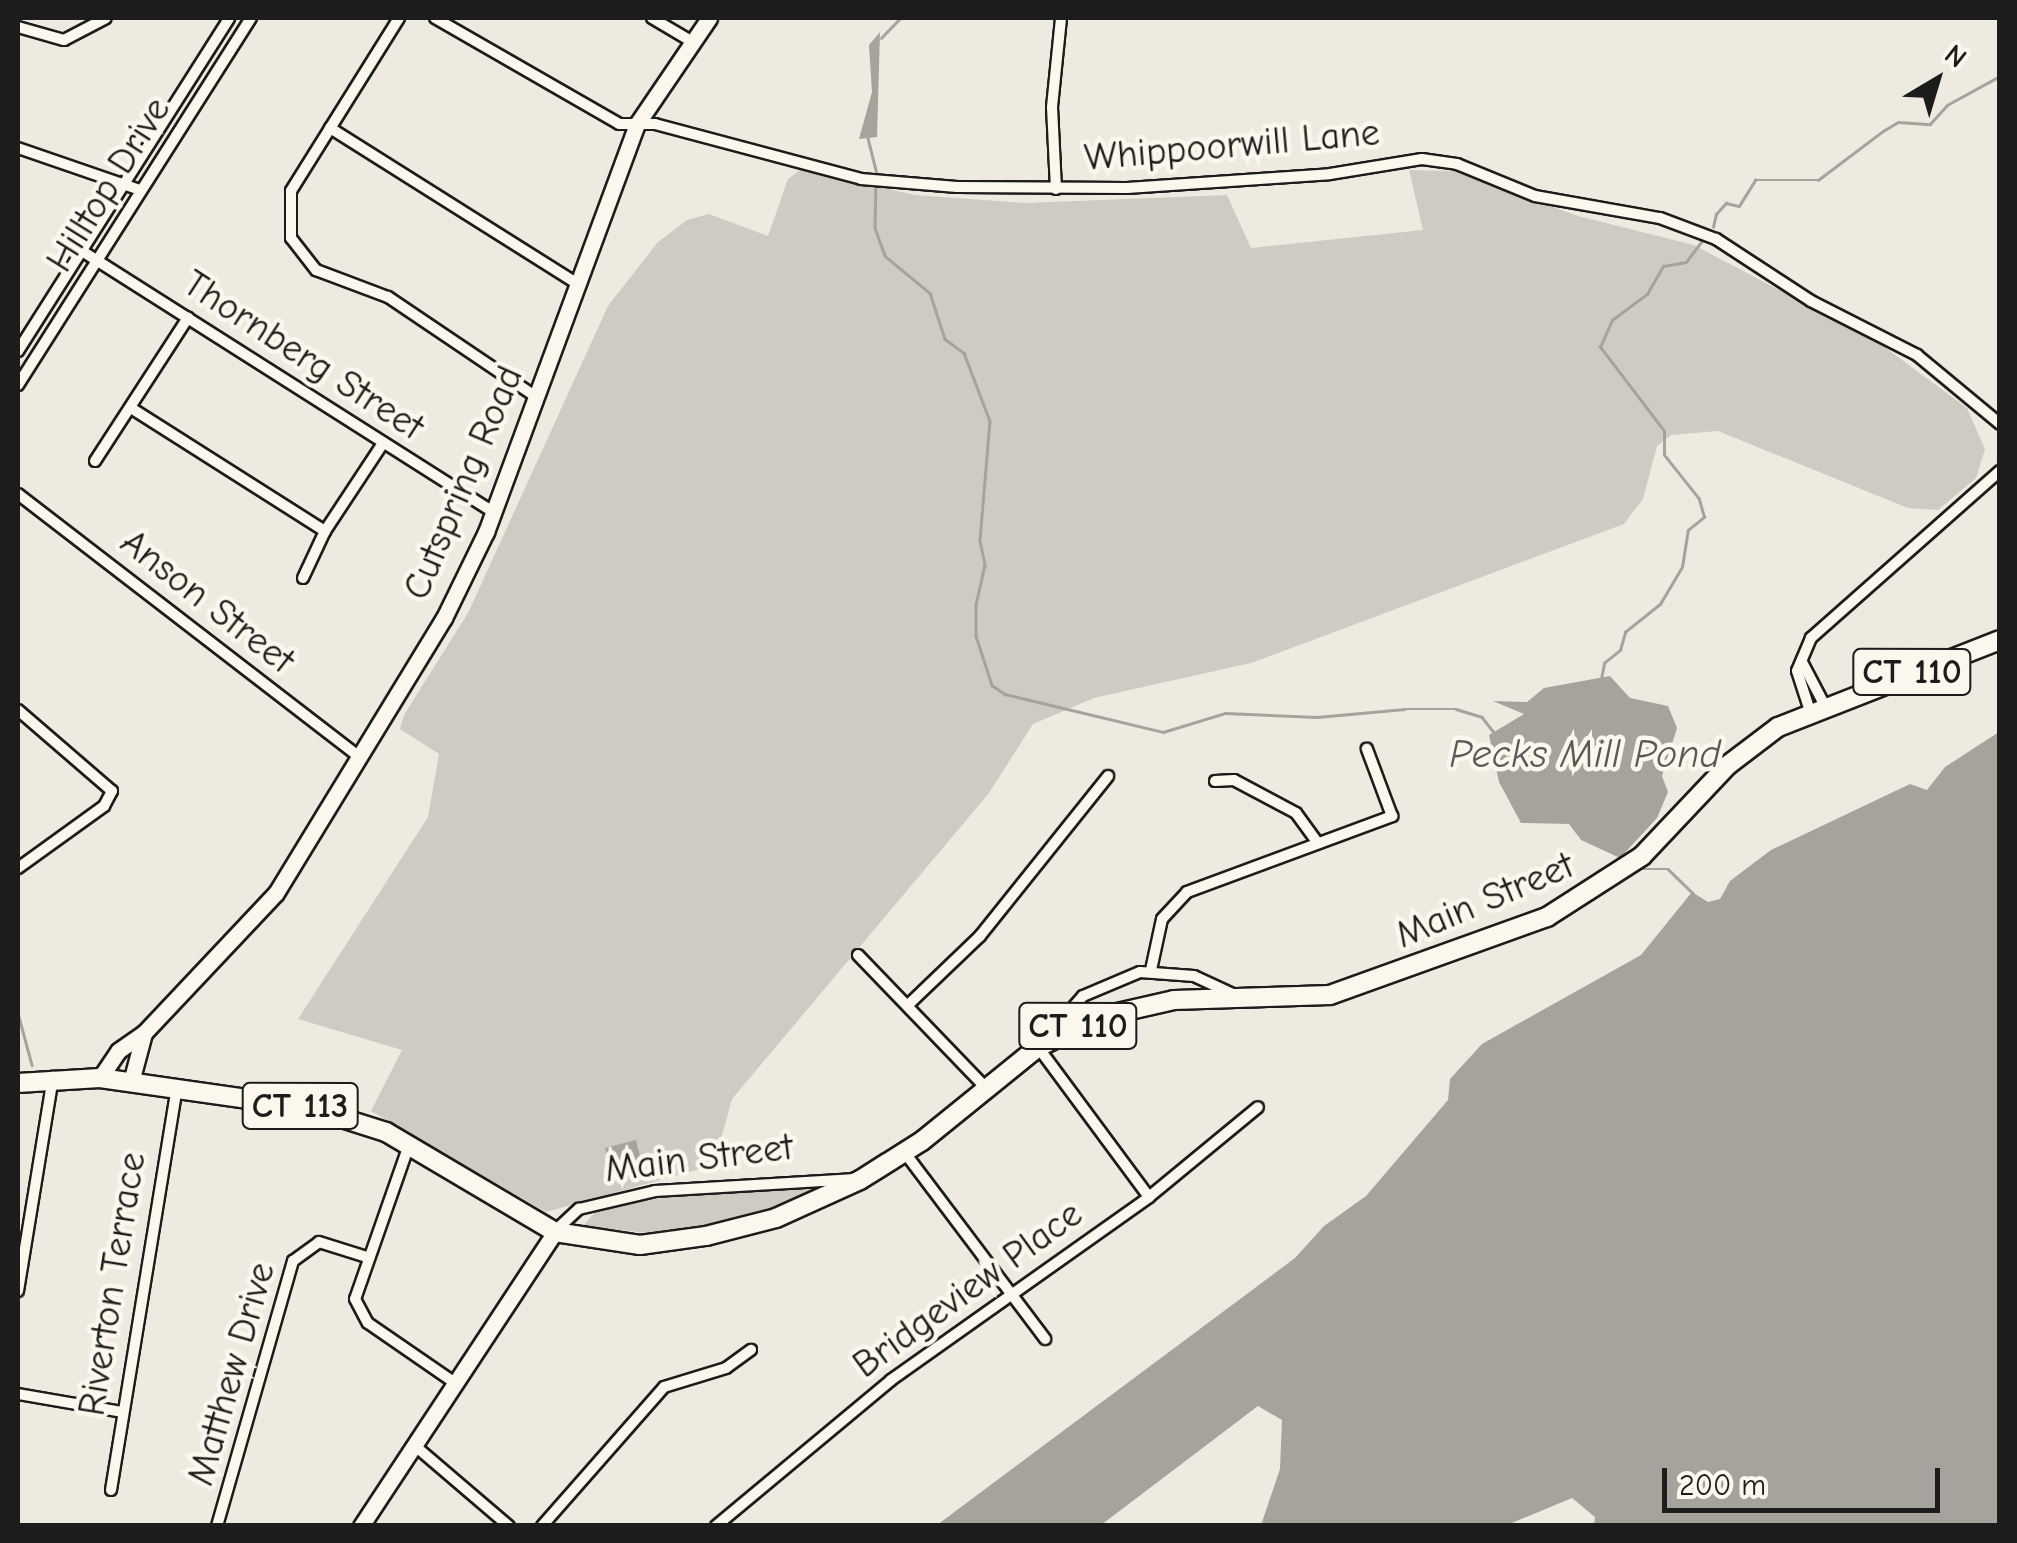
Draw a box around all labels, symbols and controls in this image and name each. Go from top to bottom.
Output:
north arrow [1887,30,1987,130]
text: N [1938,38,1973,75]
street label: Hilltop Drive [37,89,181,281]
street label: Whippoorwill Lane [1082,110,1382,182]
street label: Thornberg Street [174,261,432,451]
street label: Cutspring Road [394,359,534,607]
street label: Anson Street [111,520,303,684]
road number: CT 110 [1852,642,1972,702]
water label: Pecks Mill Pond [1449,730,1721,778]
street label: Main Street [1389,843,1581,959]
road number: CT 110 [1018,996,1138,1056]
road number: CT 113 [240,1076,360,1136]
street label: Main Street [602,1125,796,1193]
street label: Riverton Terrace [70,1149,156,1419]
street label: Bridgeview Place [845,1192,1091,1388]
street label: Matthew Drive [178,1257,286,1491]
scale bar [1667,1448,1944,1510]
text: 200 m [1679,1468,1766,1503]

